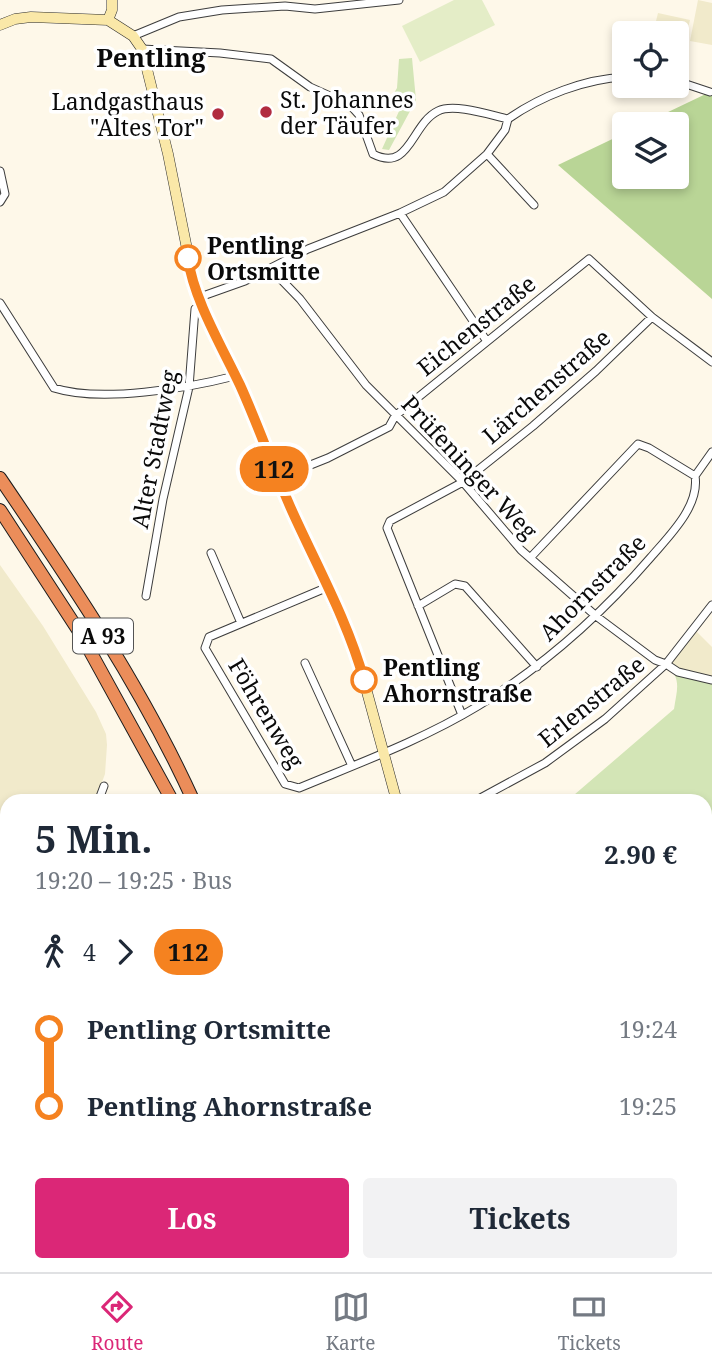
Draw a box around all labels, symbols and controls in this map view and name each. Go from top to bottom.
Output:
map controls [612,21,689,189]
button: locate [612,21,689,98]
district label: Pentling [96,39,206,75]
place label: St. Johannes der Täufer [280,83,414,141]
place label: Landgasthaus "Altes Tor" [51,85,204,143]
marker: St. Johannes der Täufer [258,104,274,120]
marker: Landgasthaus "Altes Tor" [210,106,226,122]
button: layers [612,112,689,189]
place label: Pentling Ortsmitte [207,229,320,287]
marker: Pentling Ortsmitte [175,245,201,271]
street label: Eichenstraße [410,267,542,383]
street label: Lärchenstraße [475,321,617,451]
street label: Alter Stadtweg [123,366,185,531]
street label: Prüfeninger Weg [395,388,546,546]
line badge: 112 [234,446,314,492]
text: 112 [254,452,294,485]
street label: Ahornstraße [532,527,652,647]
road number: A 93 [73,618,133,654]
street label: Erlenstraße [531,648,651,754]
place label: Pentling Ahornstraße [383,651,532,709]
street label: Föhrenweg [222,652,313,774]
marker: Pentling Ahornstraße [351,667,377,693]
text: 5 Min. [35,812,152,864]
text: 2.90 € [604,836,677,872]
text: 19:20 – 19:25 · Bus [35,864,232,896]
icon: walk [35,933,73,971]
icon: forward [106,933,144,971]
text: 112 [168,935,209,968]
text: 4 [83,936,96,968]
text: Pentling Ortsmitte [87,1011,331,1047]
text: 19:24 [619,1013,677,1045]
text: Pentling Ahornstraße [87,1088,372,1124]
text: 19:25 [619,1090,677,1122]
button: Los [35,1178,349,1258]
button: Tickets [363,1178,677,1258]
tab: Route [91,1288,143,1356]
tab: Karte [326,1288,375,1356]
tab: Tickets [558,1288,621,1356]

